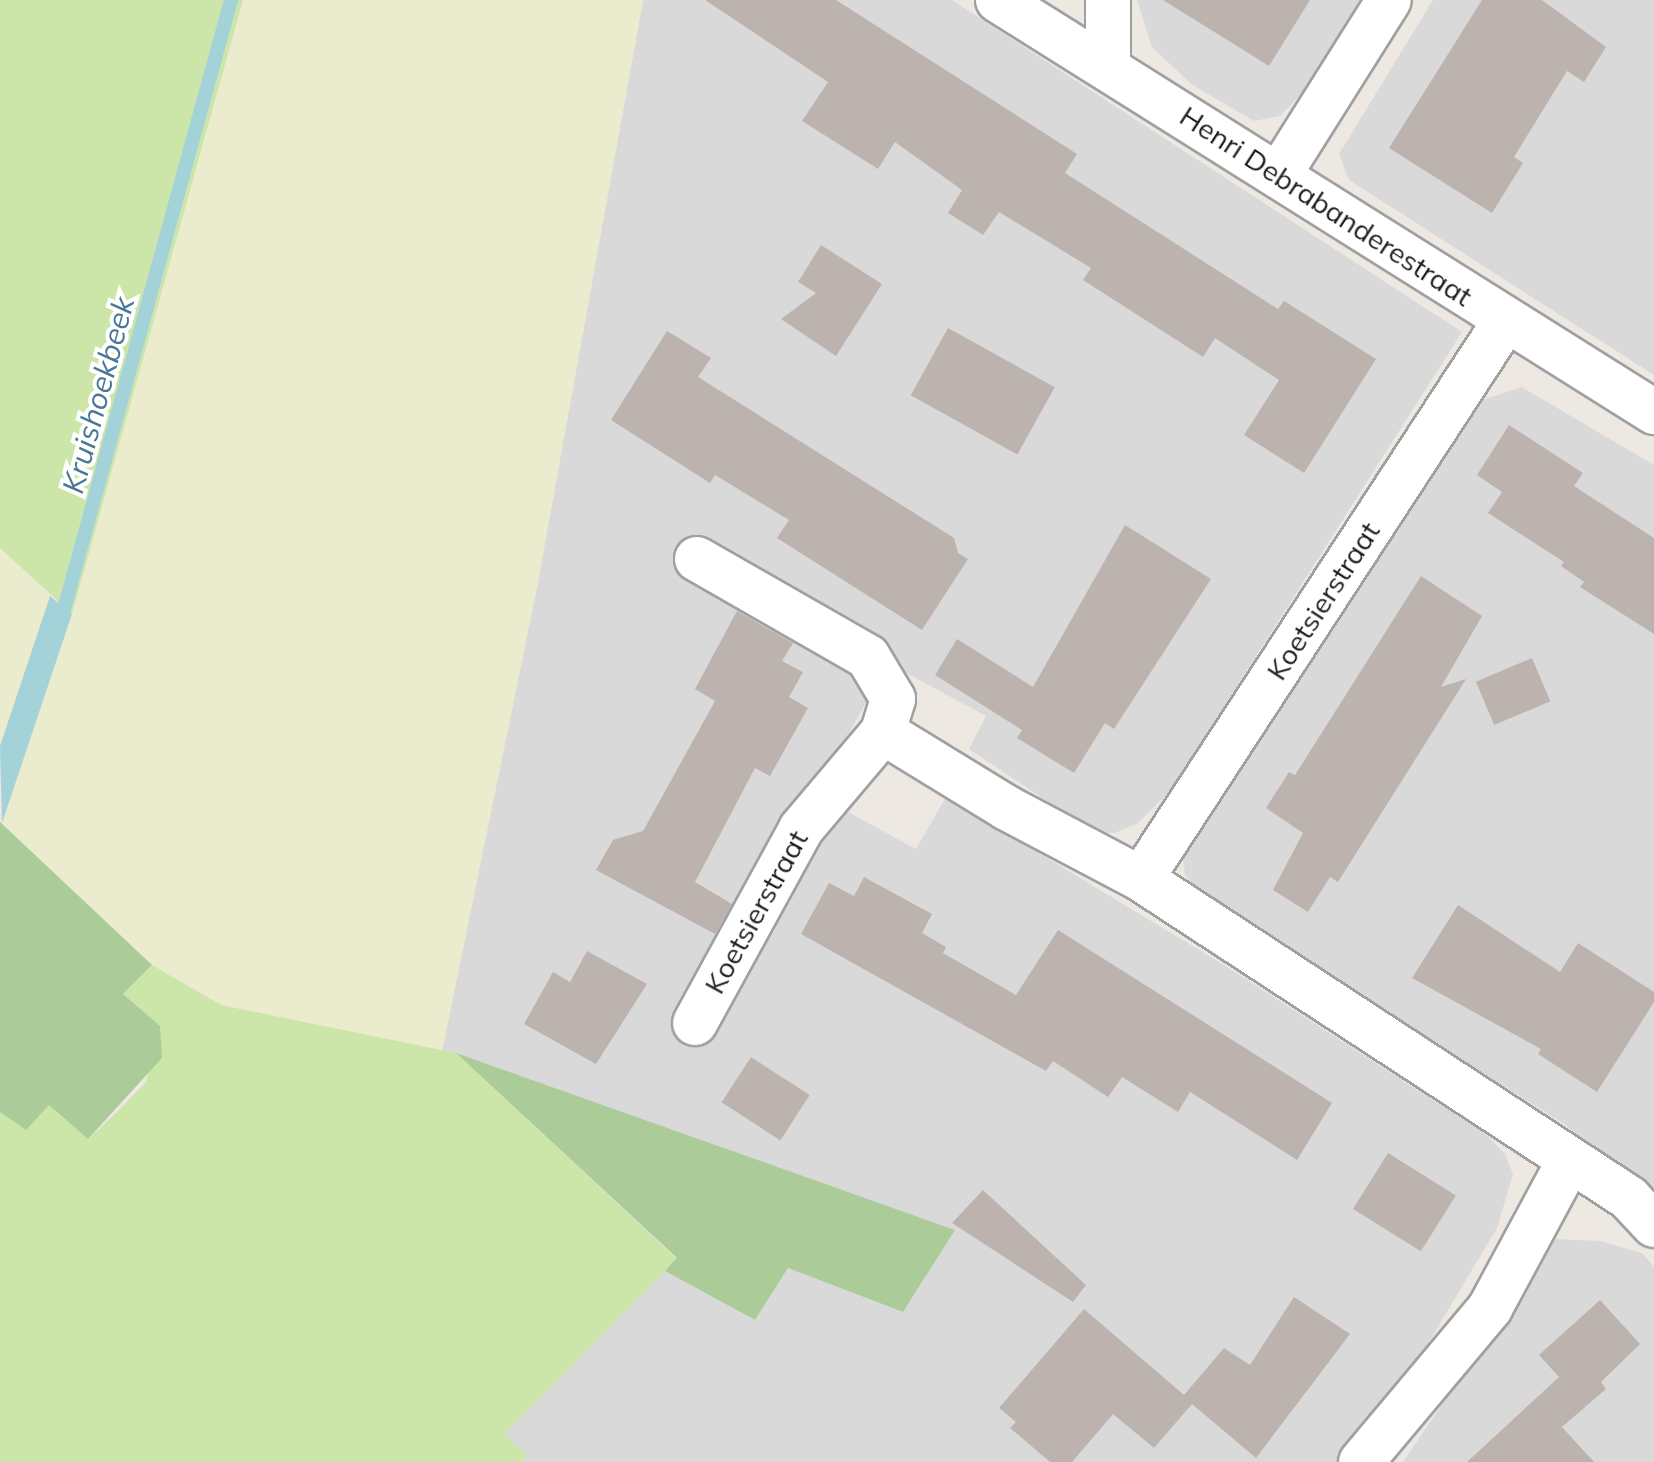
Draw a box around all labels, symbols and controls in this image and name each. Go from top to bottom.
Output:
street label: Henri Debrabanderestraat [1174,99,1478,313]
water label: Kruishoekbeek [54,293,142,497]
street label: Koetsierstraat [1260,516,1386,686]
street label: Koetsierstraat [697,825,815,999]

